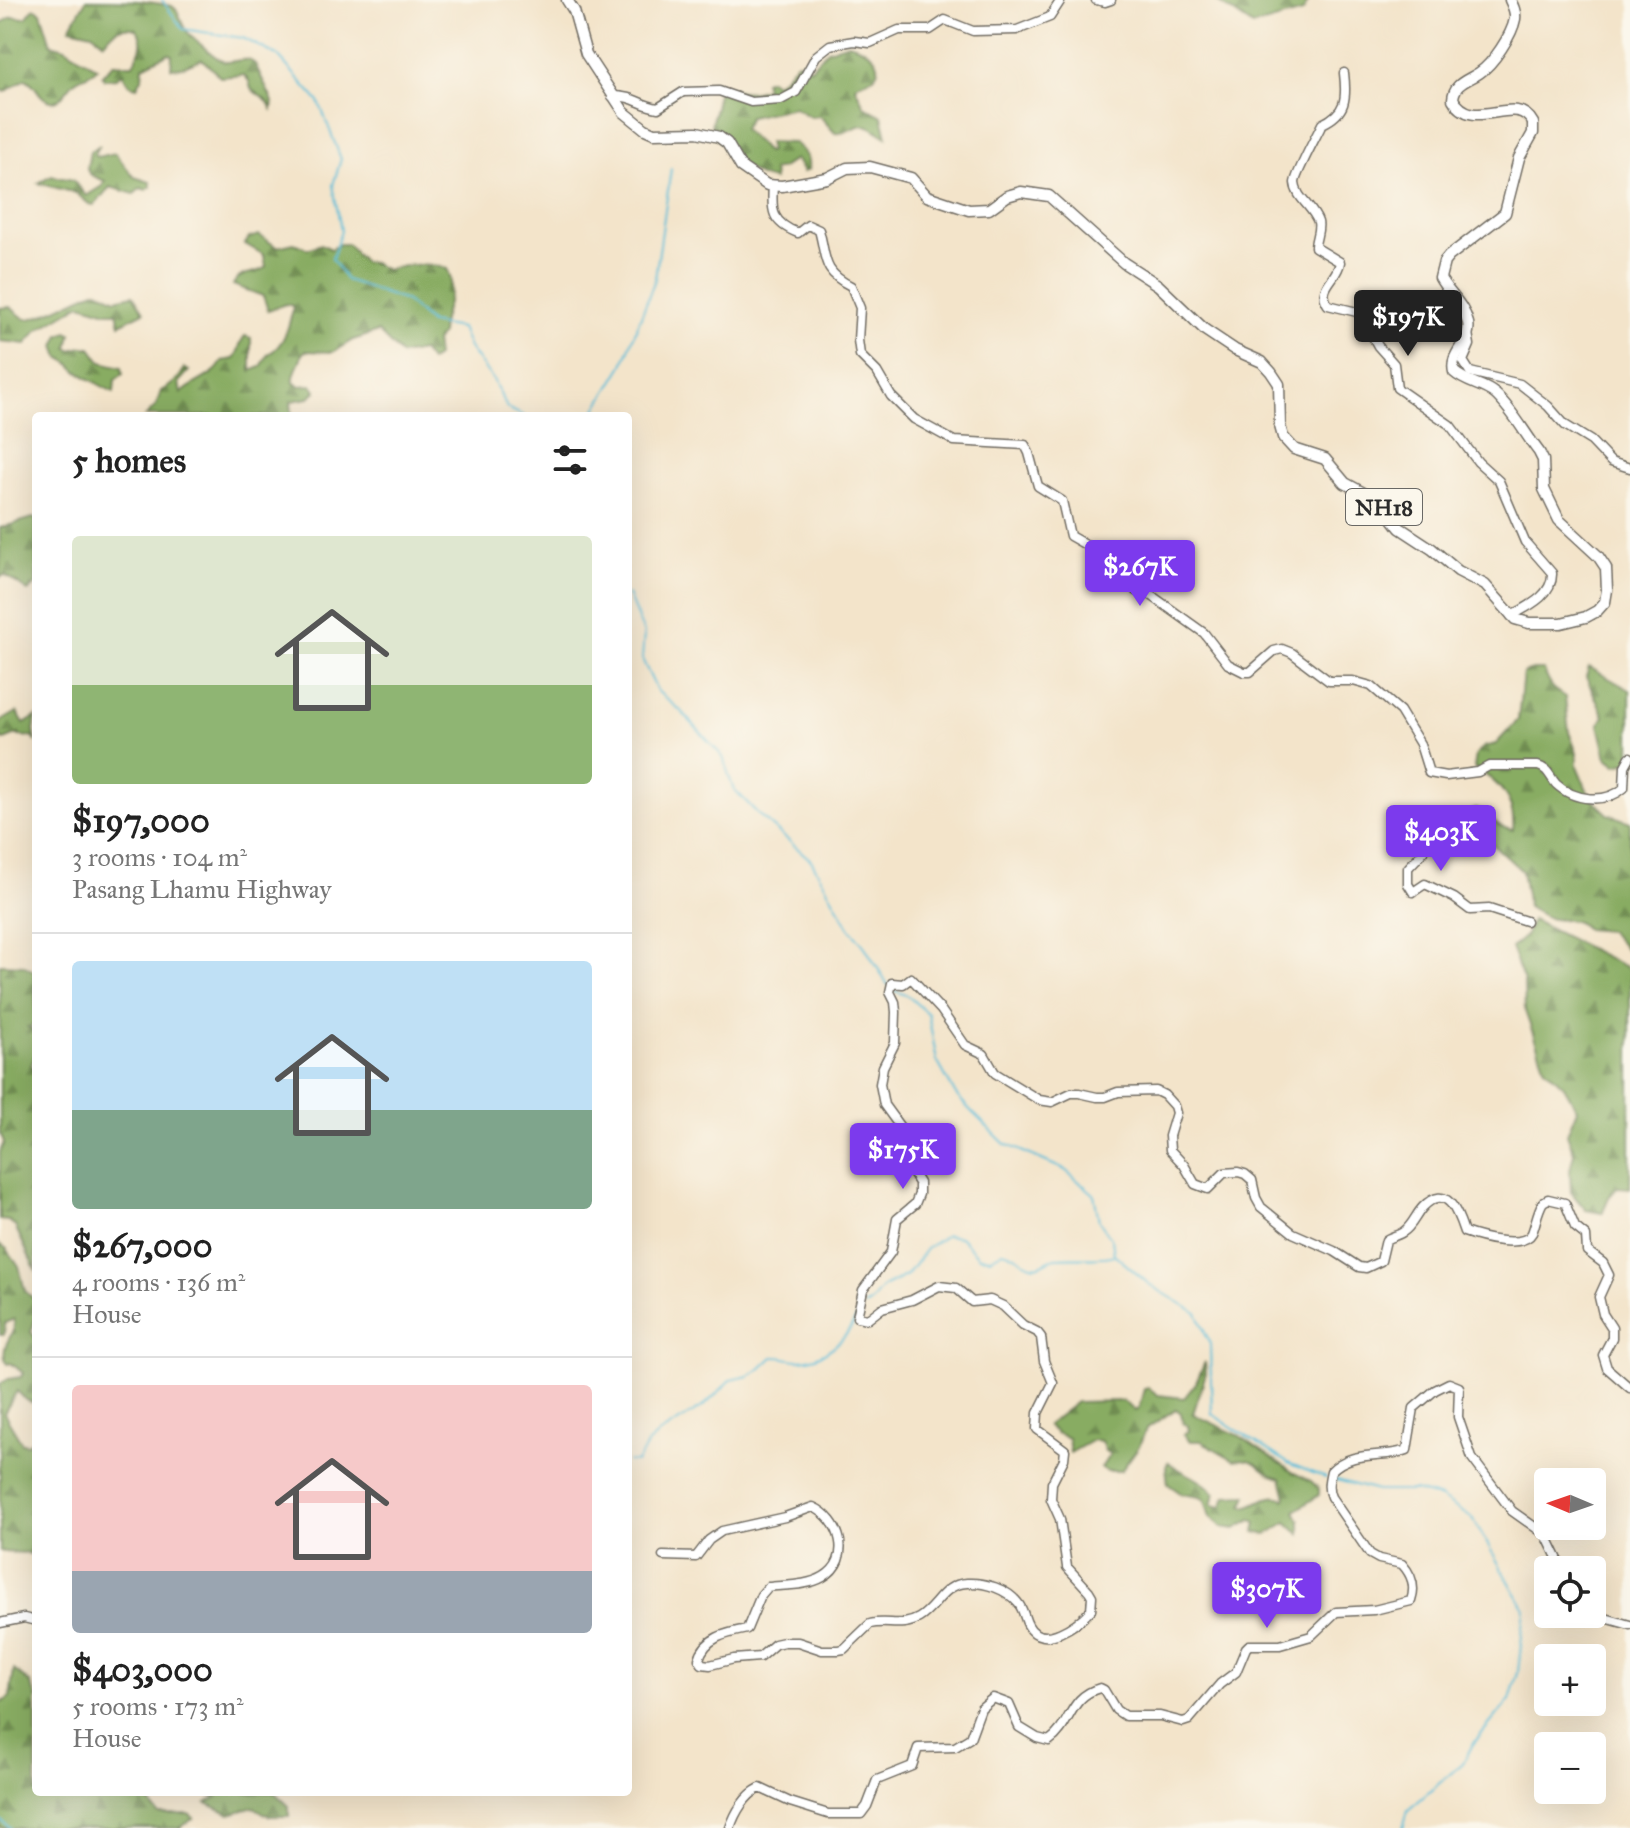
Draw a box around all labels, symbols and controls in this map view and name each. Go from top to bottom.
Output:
pin: $197K [1352,290,1464,358]
text: $197K [1372,300,1444,332]
icon: filters [548,438,592,482]
text: 5 homes [72,440,186,481]
road number: NH18 [1346,489,1422,525]
pin: $267K [1084,540,1196,608]
text: $267K [1103,550,1177,582]
icon: home [260,588,404,732]
text: $197,000 [72,800,210,841]
pin: $403K [1385,805,1497,873]
text: $403K [1404,815,1478,847]
text: 3 rooms · 104 m² [72,841,247,873]
text: Pasang Lhamu Highway [72,873,331,905]
icon: home [260,1013,404,1157]
pin: $175K [847,1123,959,1191]
text: $175K [868,1133,938,1165]
text: $267,000 [72,1225,212,1266]
text: 4 rooms · 136 m² [72,1266,245,1298]
text: House [72,1298,142,1330]
icon: home [260,1437,404,1581]
north arrow [1534,1468,1606,1540]
map controls [1534,1468,1606,1804]
button: locate [1534,1556,1606,1628]
pin: $307K [1211,1562,1323,1630]
text: $307K [1230,1572,1304,1604]
button: + [1534,1644,1606,1716]
text: $403,000 [72,1649,213,1690]
text: 5 rooms · 173 m² [72,1690,244,1722]
text: House [72,1722,142,1754]
button: − [1534,1732,1606,1804]

